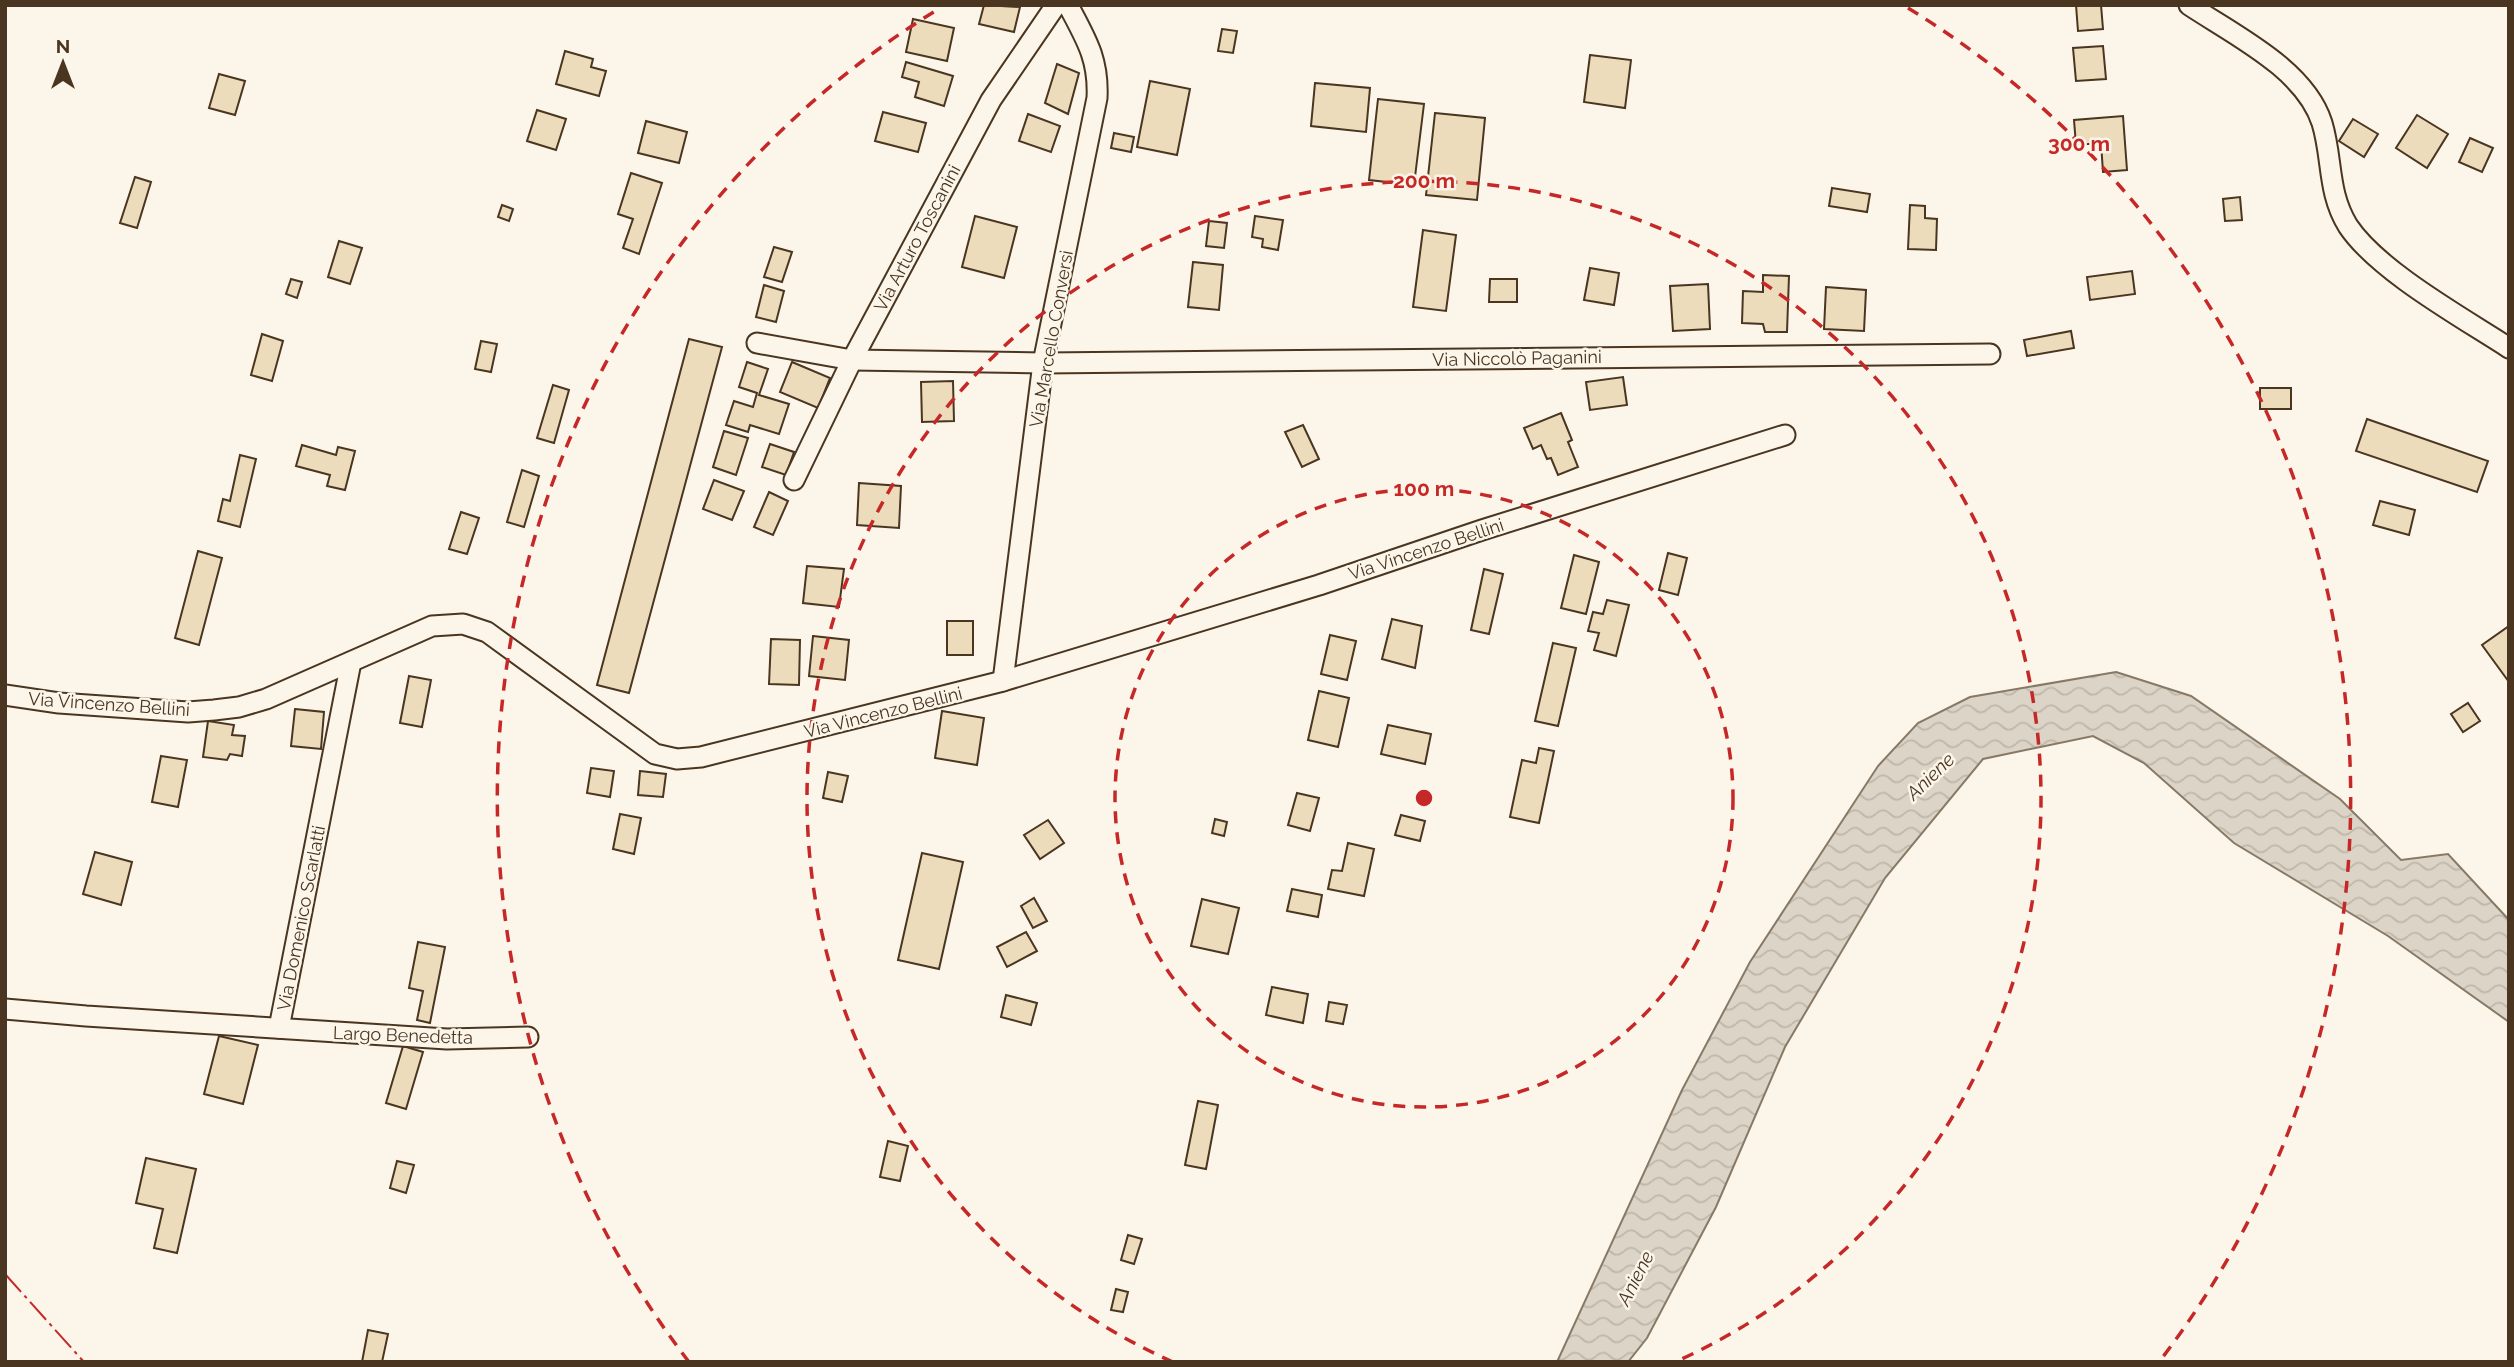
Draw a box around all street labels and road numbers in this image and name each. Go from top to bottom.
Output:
street label: Via Arturo Toscanini [869,161,965,315]
street label: Via Marcello Conversi [1025,249,1077,429]
street label: Via Niccolò Paganini [1432,346,1602,370]
street label: Via Vincenzo Bellini [1346,514,1506,584]
street label: Via Vincenzo Bellini [802,682,964,742]
street label: Via Vincenzo Bellini [27,688,191,720]
street label: Via Domenico Scarlatti [273,824,329,1012]
street label: Largo Benedetta [333,1022,473,1048]

